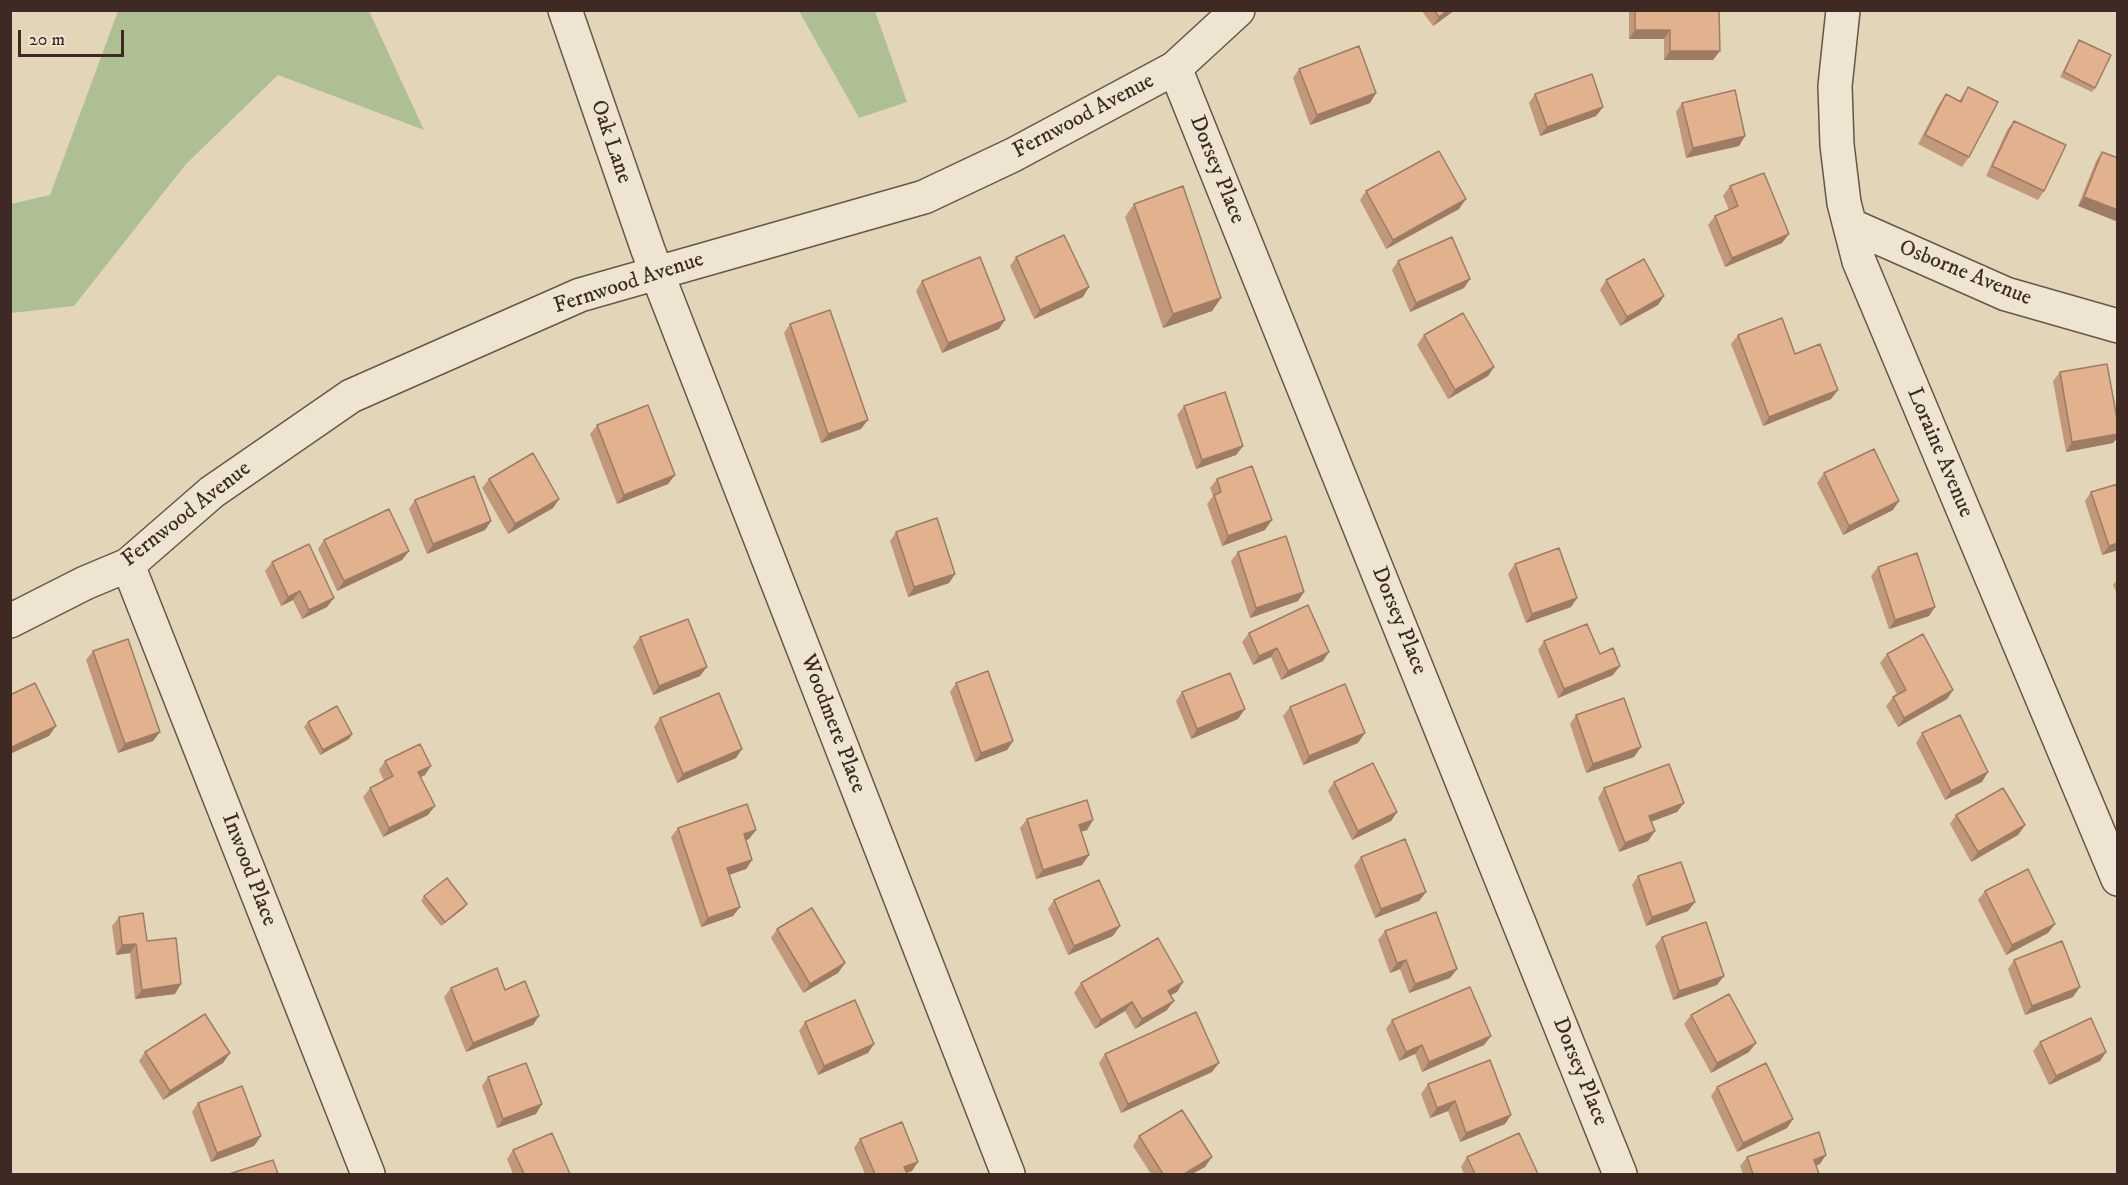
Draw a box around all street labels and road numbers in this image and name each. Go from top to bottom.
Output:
street label: Fernwood Avenue [1009,69,1159,165]
street label: Oak Lane [583,97,637,187]
street label: Dorsey Place [1182,112,1250,228]
street label: Osborne Avenue [1895,235,2035,313]
street label: Fernwood Avenue [551,247,707,321]
street label: Loraine Avenue [1900,384,1978,522]
street label: Fernwood Avenue [117,457,257,573]
street label: Dorsey Place [1364,563,1432,679]
street label: Woodmere Place [793,651,871,797]
street label: Inwood Place [214,810,282,930]
street label: Dorsey Place [1545,1014,1613,1130]

